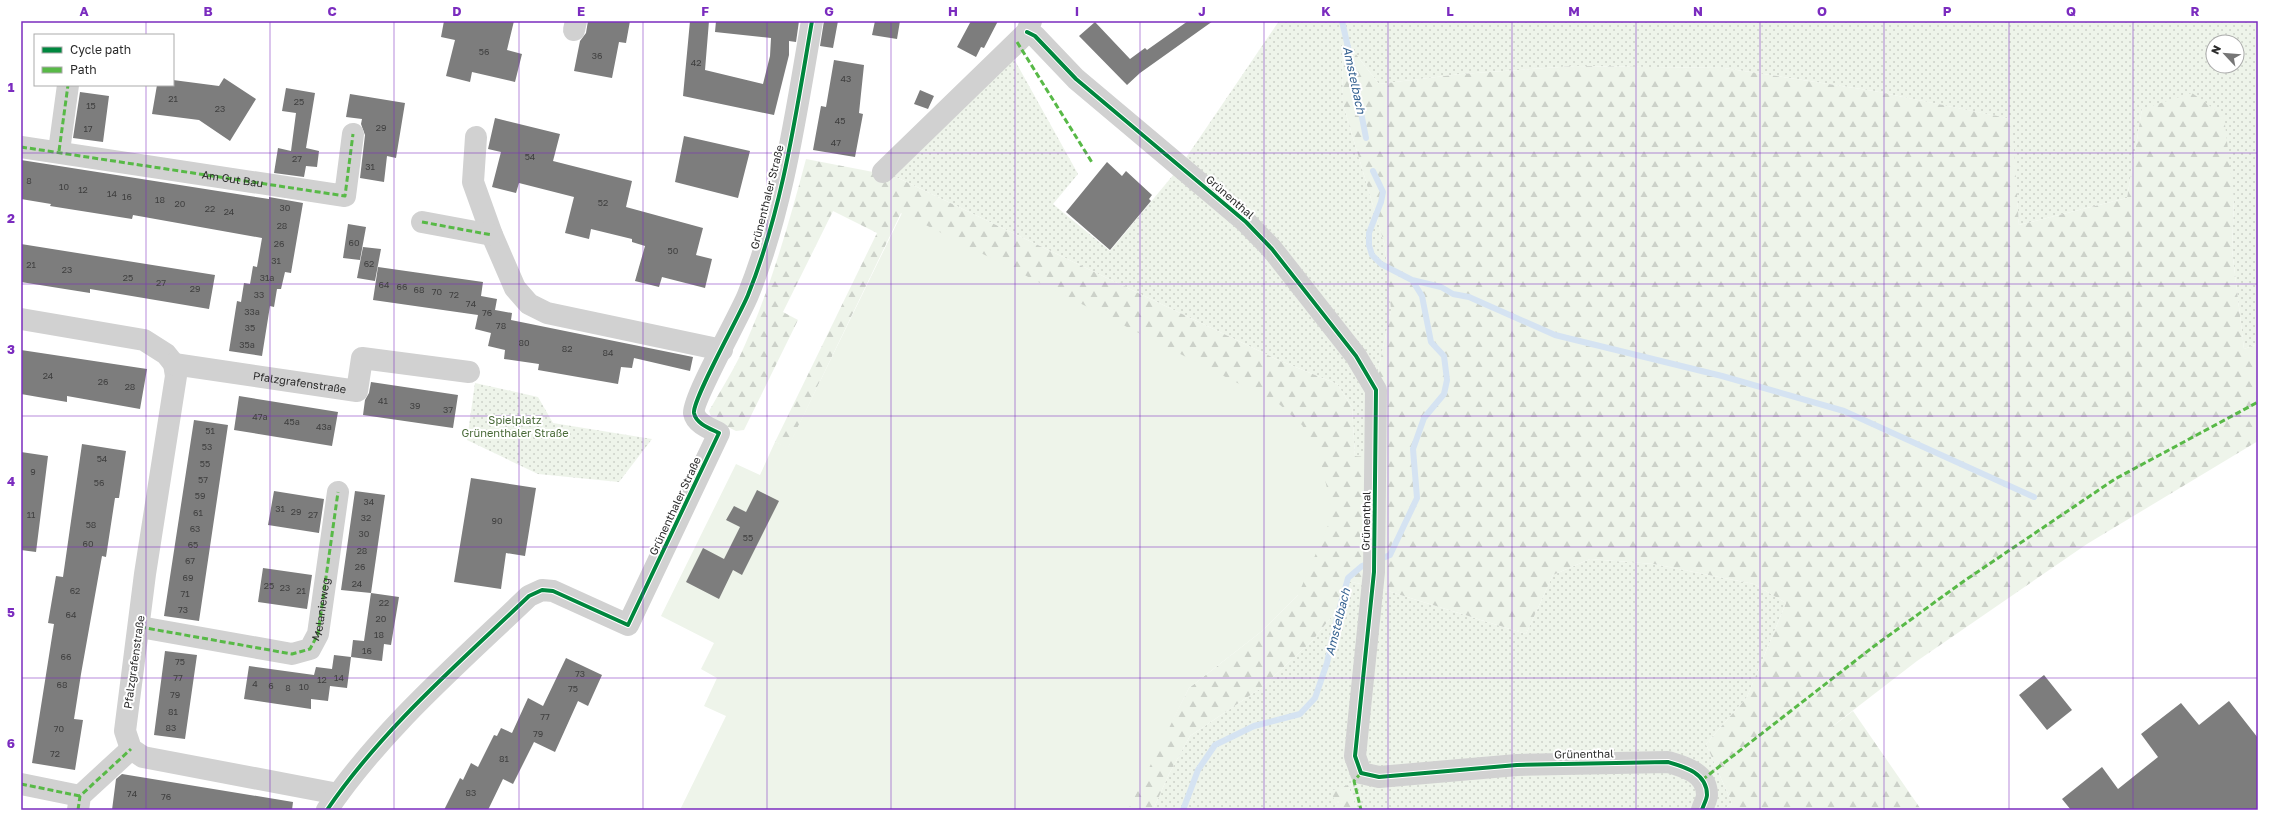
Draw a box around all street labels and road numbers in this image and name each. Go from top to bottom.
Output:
street label: Grünenthaler Straße [747,143,786,250]
street label: Am Gut Bau [201,167,264,190]
street label: Grünenthal [1204,172,1257,221]
street label: Pfalzgrafenstraße [252,369,347,395]
street label: Grünenthaler Straße [646,455,703,557]
street label: Grünenthal [1358,491,1373,551]
street label: Melanieweg [309,577,332,643]
street label: Pfalzgrafenstraße [121,614,146,709]
street label: Grünenthal [1554,746,1614,761]

